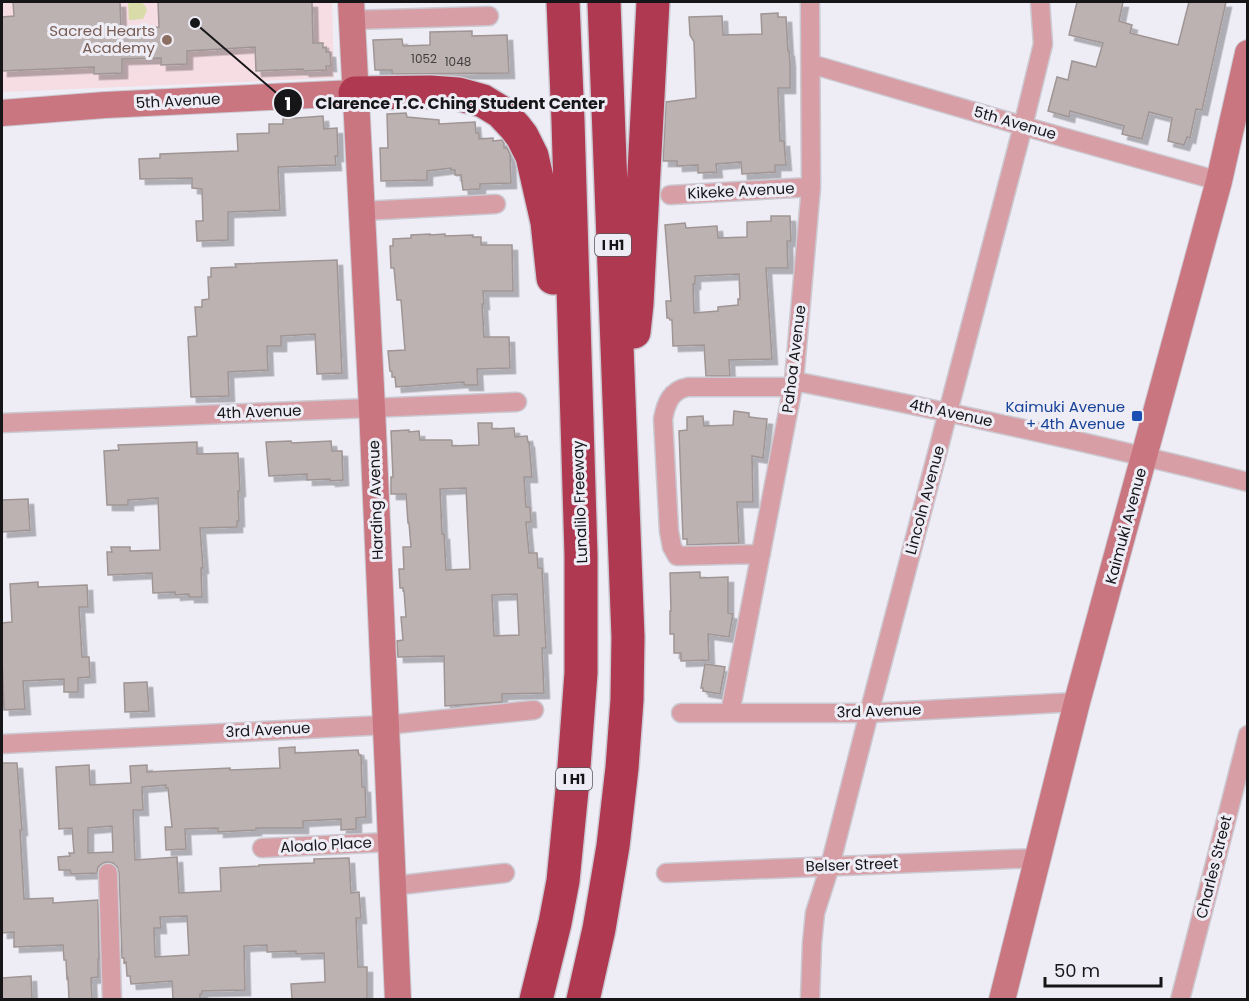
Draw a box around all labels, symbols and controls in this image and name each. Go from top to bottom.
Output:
place label: Sacred Hearts Academy [49,20,156,58]
marker: Sacred Hearts Academy [160,33,174,47]
house number: 1052 [411,50,437,67]
house number: 1048 [445,53,471,70]
callout: Clarence T.C. Ching Student Center [273,86,617,120]
street label: 5th Avenue [135,88,221,113]
text: 1 [285,91,291,116]
text: Clarence T.C. Ching Student Center [315,92,605,115]
street label: 5th Avenue [971,101,1059,144]
street label: Kikeke Avenue [687,177,795,204]
road number: I H1 [595,234,631,256]
street label: Pahoa Avenue [776,304,811,414]
street label: 4th Avenue [907,393,995,432]
place label: Kaimuki Avenue + 4th Avenue [1005,396,1125,434]
street label: 4th Avenue [216,400,302,423]
marker: Kaimuki Avenue + 4th Avenue [1130,409,1144,423]
street label: Harding Avenue [363,440,388,560]
street label: Lunalilo Freeway [567,440,592,564]
street label: Lincoln Avenue [900,443,949,557]
street label: Kaimuki Avenue [1100,465,1151,586]
street label: 3rd Avenue [836,699,922,722]
street label: 3rd Avenue [225,717,311,742]
road number: I H1 [556,768,592,790]
street label: Charles Street [1191,813,1236,921]
street label: Aloalo Place [280,832,372,857]
street label: Belser Street [805,852,899,877]
scale bar [1045,950,1160,988]
text: 50 m [1054,958,1100,983]

